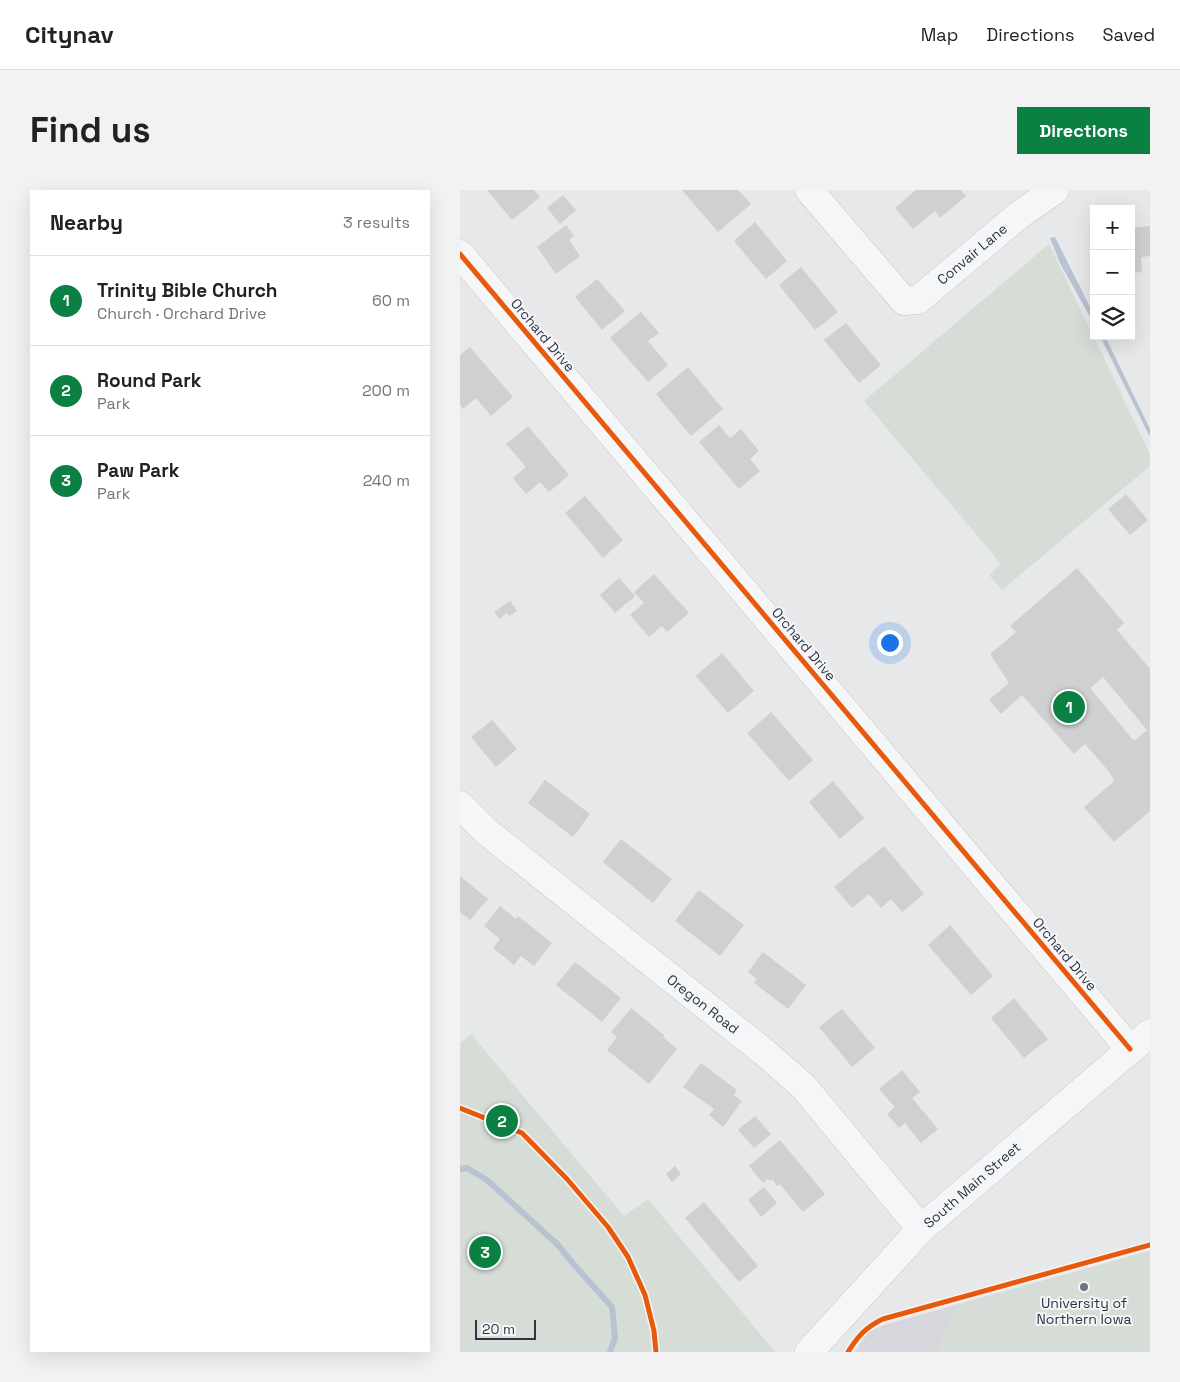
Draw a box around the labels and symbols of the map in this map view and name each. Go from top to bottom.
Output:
street label: Convair Lane [933,219,1011,289]
street label: Orchard Drive [507,295,579,375]
street label: Orchard Drive [768,604,840,684]
your location [877,630,903,656]
pin: 1 [1053,688,1085,726]
street label: Orchard Drive [1029,914,1101,994]
street label: Oregon Road [663,970,743,1038]
pin: 2 [486,1102,518,1140]
street label: South Main Street [920,1138,1024,1232]
pin: 3 [469,1233,501,1271]
marker: University of Northern Iowa [1078,1281,1090,1293]
place label: University of Northern Iowa [1036,1294,1132,1328]
scale bar [475,1317,536,1340]

